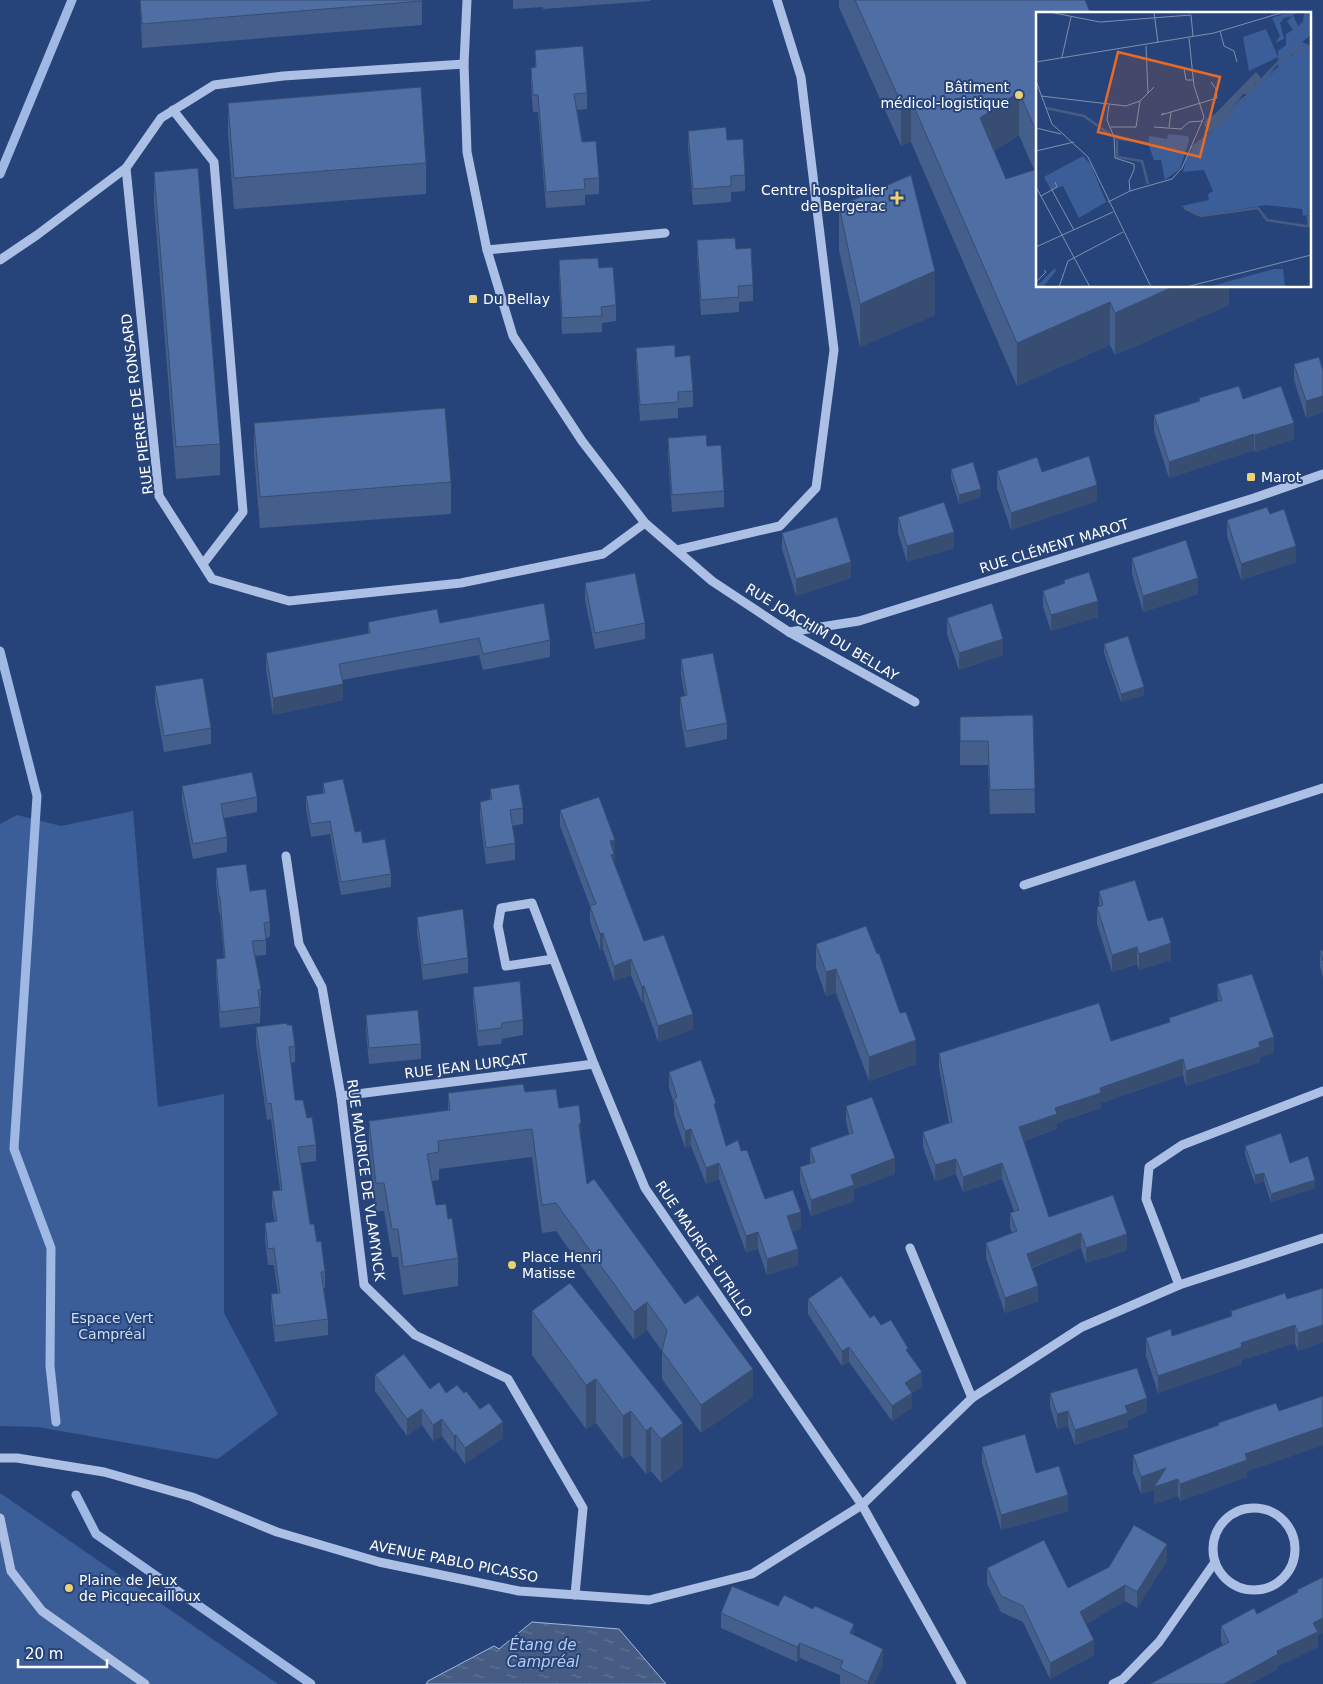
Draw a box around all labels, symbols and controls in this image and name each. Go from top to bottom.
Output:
inset map [1036,12,1310,288]
place label: Bâtiment médicol-logistique [880,79,1009,111]
marker: Bâtiment médicol-logistique [1013,89,1025,101]
place label: Centre hospitalier de Bergerac [761,182,886,214]
marker: Centre hospitalier de Bergerac [890,191,904,205]
place label: Du Bellay [483,291,550,307]
marker: Du Bellay [467,293,479,305]
street label: RUE PIERRE DE RONSARD [118,313,156,495]
place label: Marot [1261,469,1302,485]
marker: Marot [1245,471,1257,483]
street label: RUE CLÉMENT MAROT [978,516,1131,576]
street label: RUE JOACHIM DU BELLAY [743,580,902,684]
street label: RUE JEAN LURÇAT [404,1050,529,1081]
street label: RUE MAURICE DE VLAMYNCK [344,1078,388,1283]
street label: RUE MAURICE UTRILLO [652,1178,756,1320]
place label: Place Henri Matisse [522,1249,601,1281]
marker: Place Henri Matisse [506,1259,518,1271]
park label: Espace Vert Campréal [71,1310,154,1342]
street label: AVENUE PABLO PICASSO [368,1537,540,1585]
place label: Plaine de Jeux de Picquecailloux [79,1572,201,1604]
marker: Plaine de Jeux de Picquecailloux [63,1582,75,1594]
water label: Étang de Campréal [507,1635,580,1671]
scale bar [18,1636,106,1668]
text: 20 m [25,1645,63,1663]

